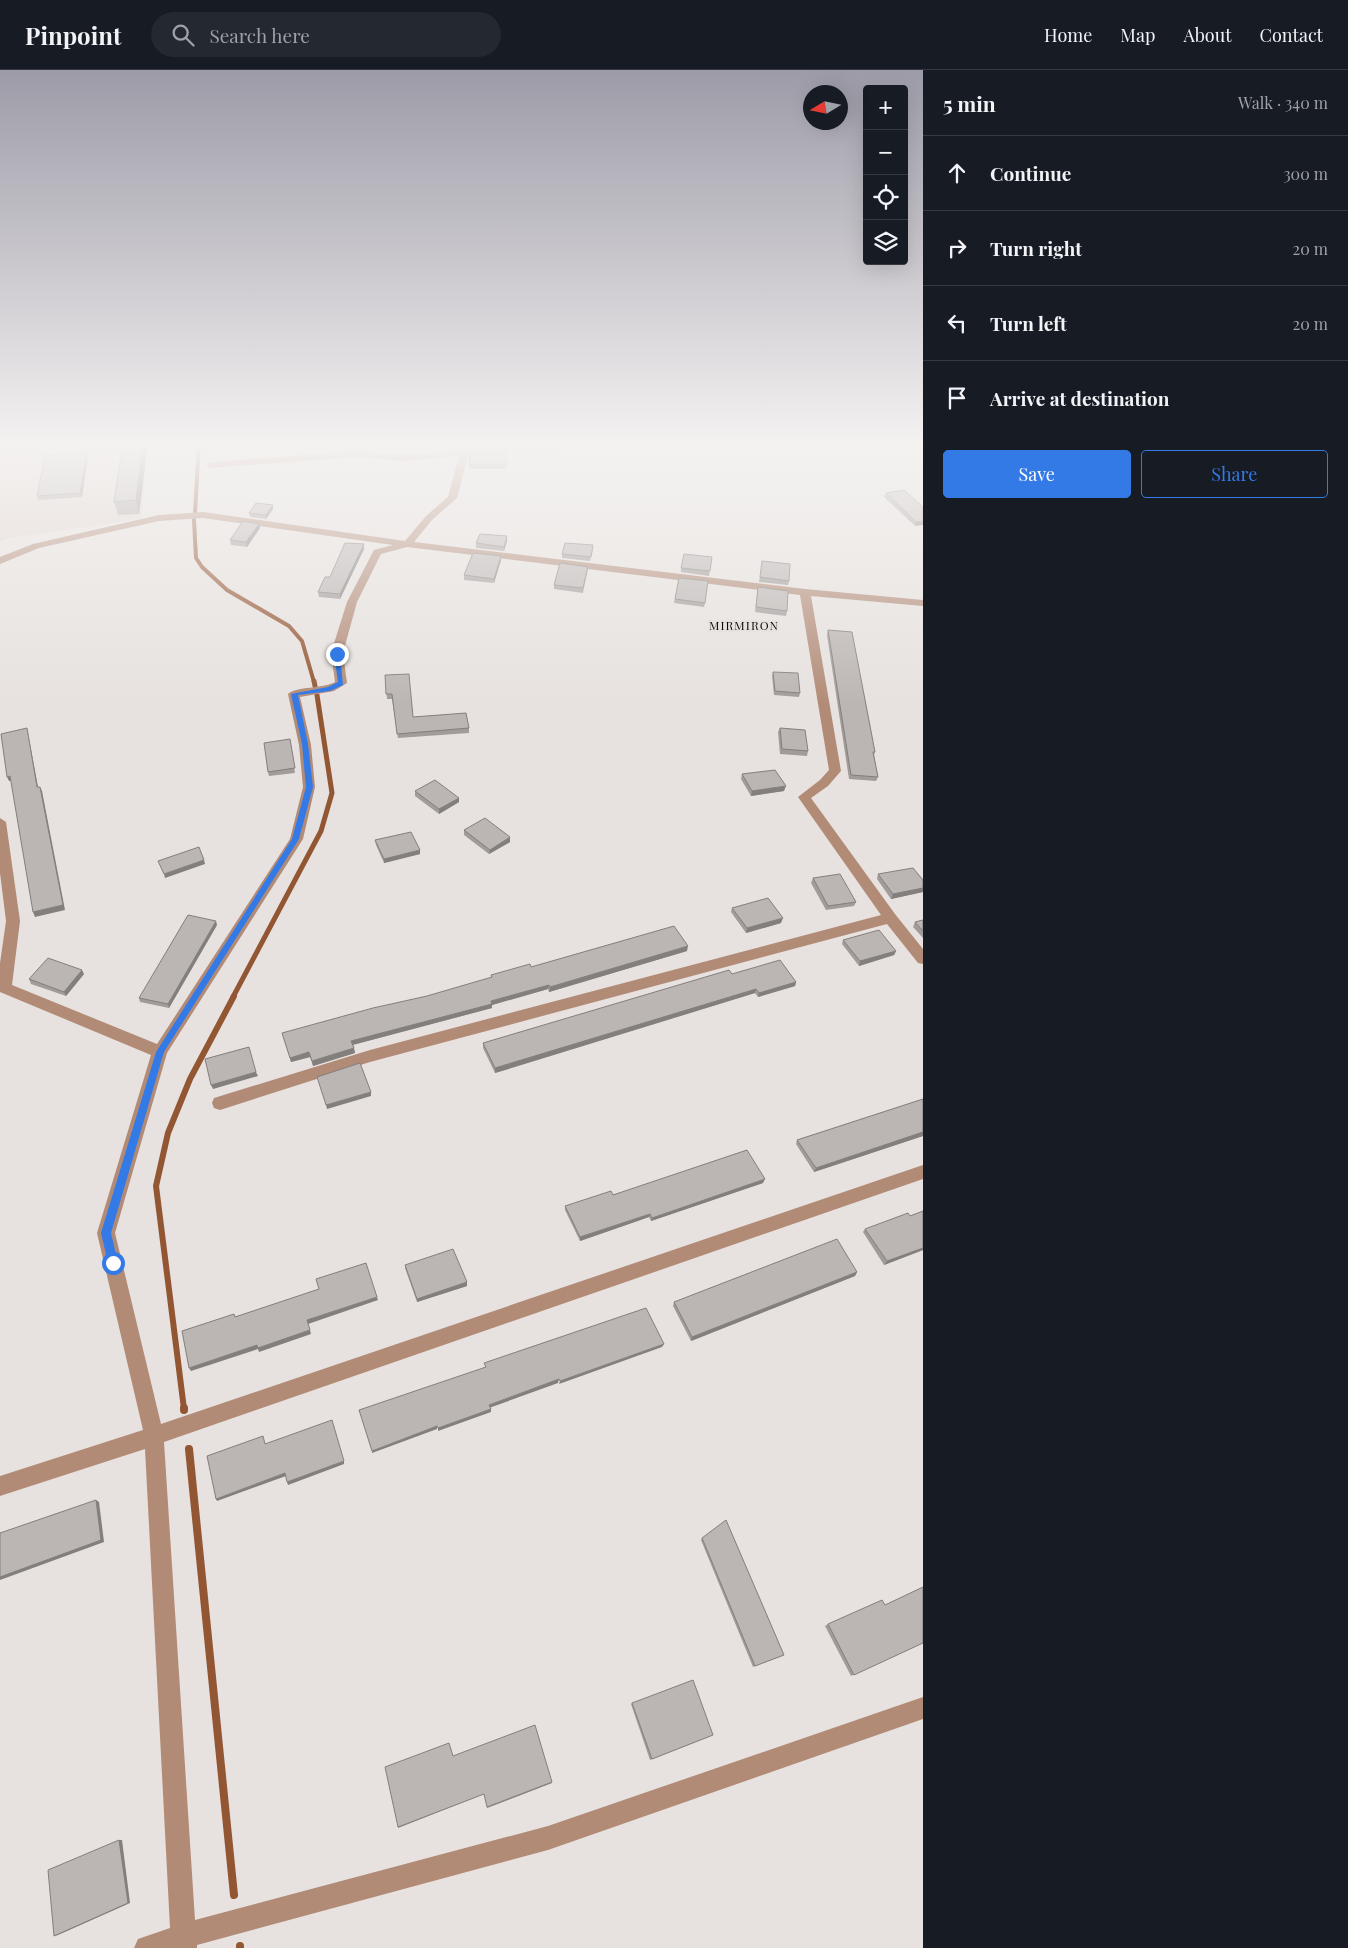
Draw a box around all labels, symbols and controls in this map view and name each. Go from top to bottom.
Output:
search box [151,12,501,57]
text: Pinpoint [25,19,121,51]
icon: search [169,21,197,49]
text: Search here [209,22,310,48]
text: Home [1044,23,1092,47]
text: Map [1120,23,1155,47]
text: About [1183,23,1232,47]
text: Contact [1260,23,1323,47]
north arrow [803,85,848,130]
map controls [863,85,908,265]
button: + [863,85,908,130]
text: 5 min [943,89,996,117]
text: Walk · 340 m [1238,92,1328,113]
button: − [863,130,908,175]
icon: ahead [943,159,971,187]
text: Continue [990,160,1071,186]
text: 300 m [1283,163,1328,184]
button: locate [863,175,908,220]
button: layers [863,220,908,265]
icon: right [943,234,971,262]
text: Turn right [990,235,1082,261]
text: 20 m [1293,238,1328,259]
icon: left [943,309,971,337]
text: Turn left [990,310,1067,336]
text: 20 m [1293,313,1328,334]
icon: arrive [943,384,971,412]
text: Arrive at destination [990,385,1170,411]
button: Save [943,450,1131,498]
button: Share [1141,450,1328,498]
district label: MIRMIRON [709,617,779,633]
route end [326,643,349,666]
route start [102,1252,125,1275]

